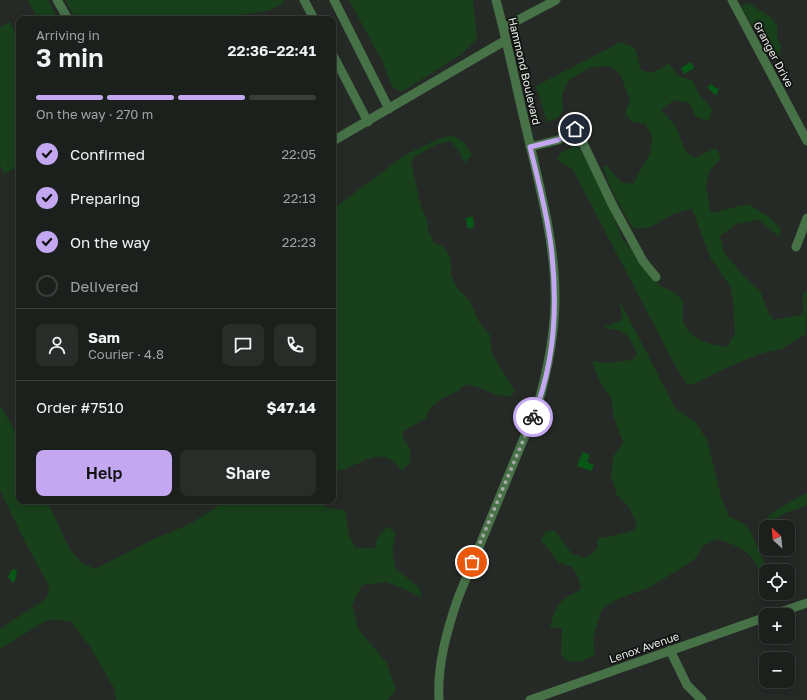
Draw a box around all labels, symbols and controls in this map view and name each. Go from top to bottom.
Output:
street label: Hammond Boulevard [506,16,544,126]
street label: Granger Drive [751,19,797,89]
text: Arriving in [36,27,100,43]
text: 22:36–22:41 [227,41,316,59]
text: 3 min [36,42,104,73]
text: On the way · 270 m [36,106,153,122]
pin [558,112,592,146]
icon: home [564,118,586,140]
icon: check [36,143,58,165]
text: Confirmed [70,145,145,163]
text: 22:05 [281,146,316,162]
icon: check [36,187,58,209]
text: Preparing [70,189,140,207]
text: 22:13 [283,190,316,206]
icon: check [36,231,58,253]
text: On the way [70,233,150,251]
text: 22:23 [282,234,316,250]
text: Delivered [70,277,138,295]
button: person [36,324,78,366]
button: chat [222,324,264,366]
button: phone [274,324,316,366]
text: Sam [88,328,120,346]
text: Courier · 4.8 [88,346,164,362]
courier [513,397,553,437]
text: Order #7510 [36,398,124,416]
text: $47.14 [266,398,316,416]
icon: bike [522,406,544,428]
button: Help [36,450,172,496]
button: Share [180,450,316,496]
north arrow [759,520,795,556]
map controls [759,520,795,688]
pin [455,545,489,579]
icon: bag [461,551,483,573]
button: locate [759,564,795,600]
button: + [759,608,795,644]
street label: Lenox Avenue [607,629,681,665]
button: − [759,652,795,688]

